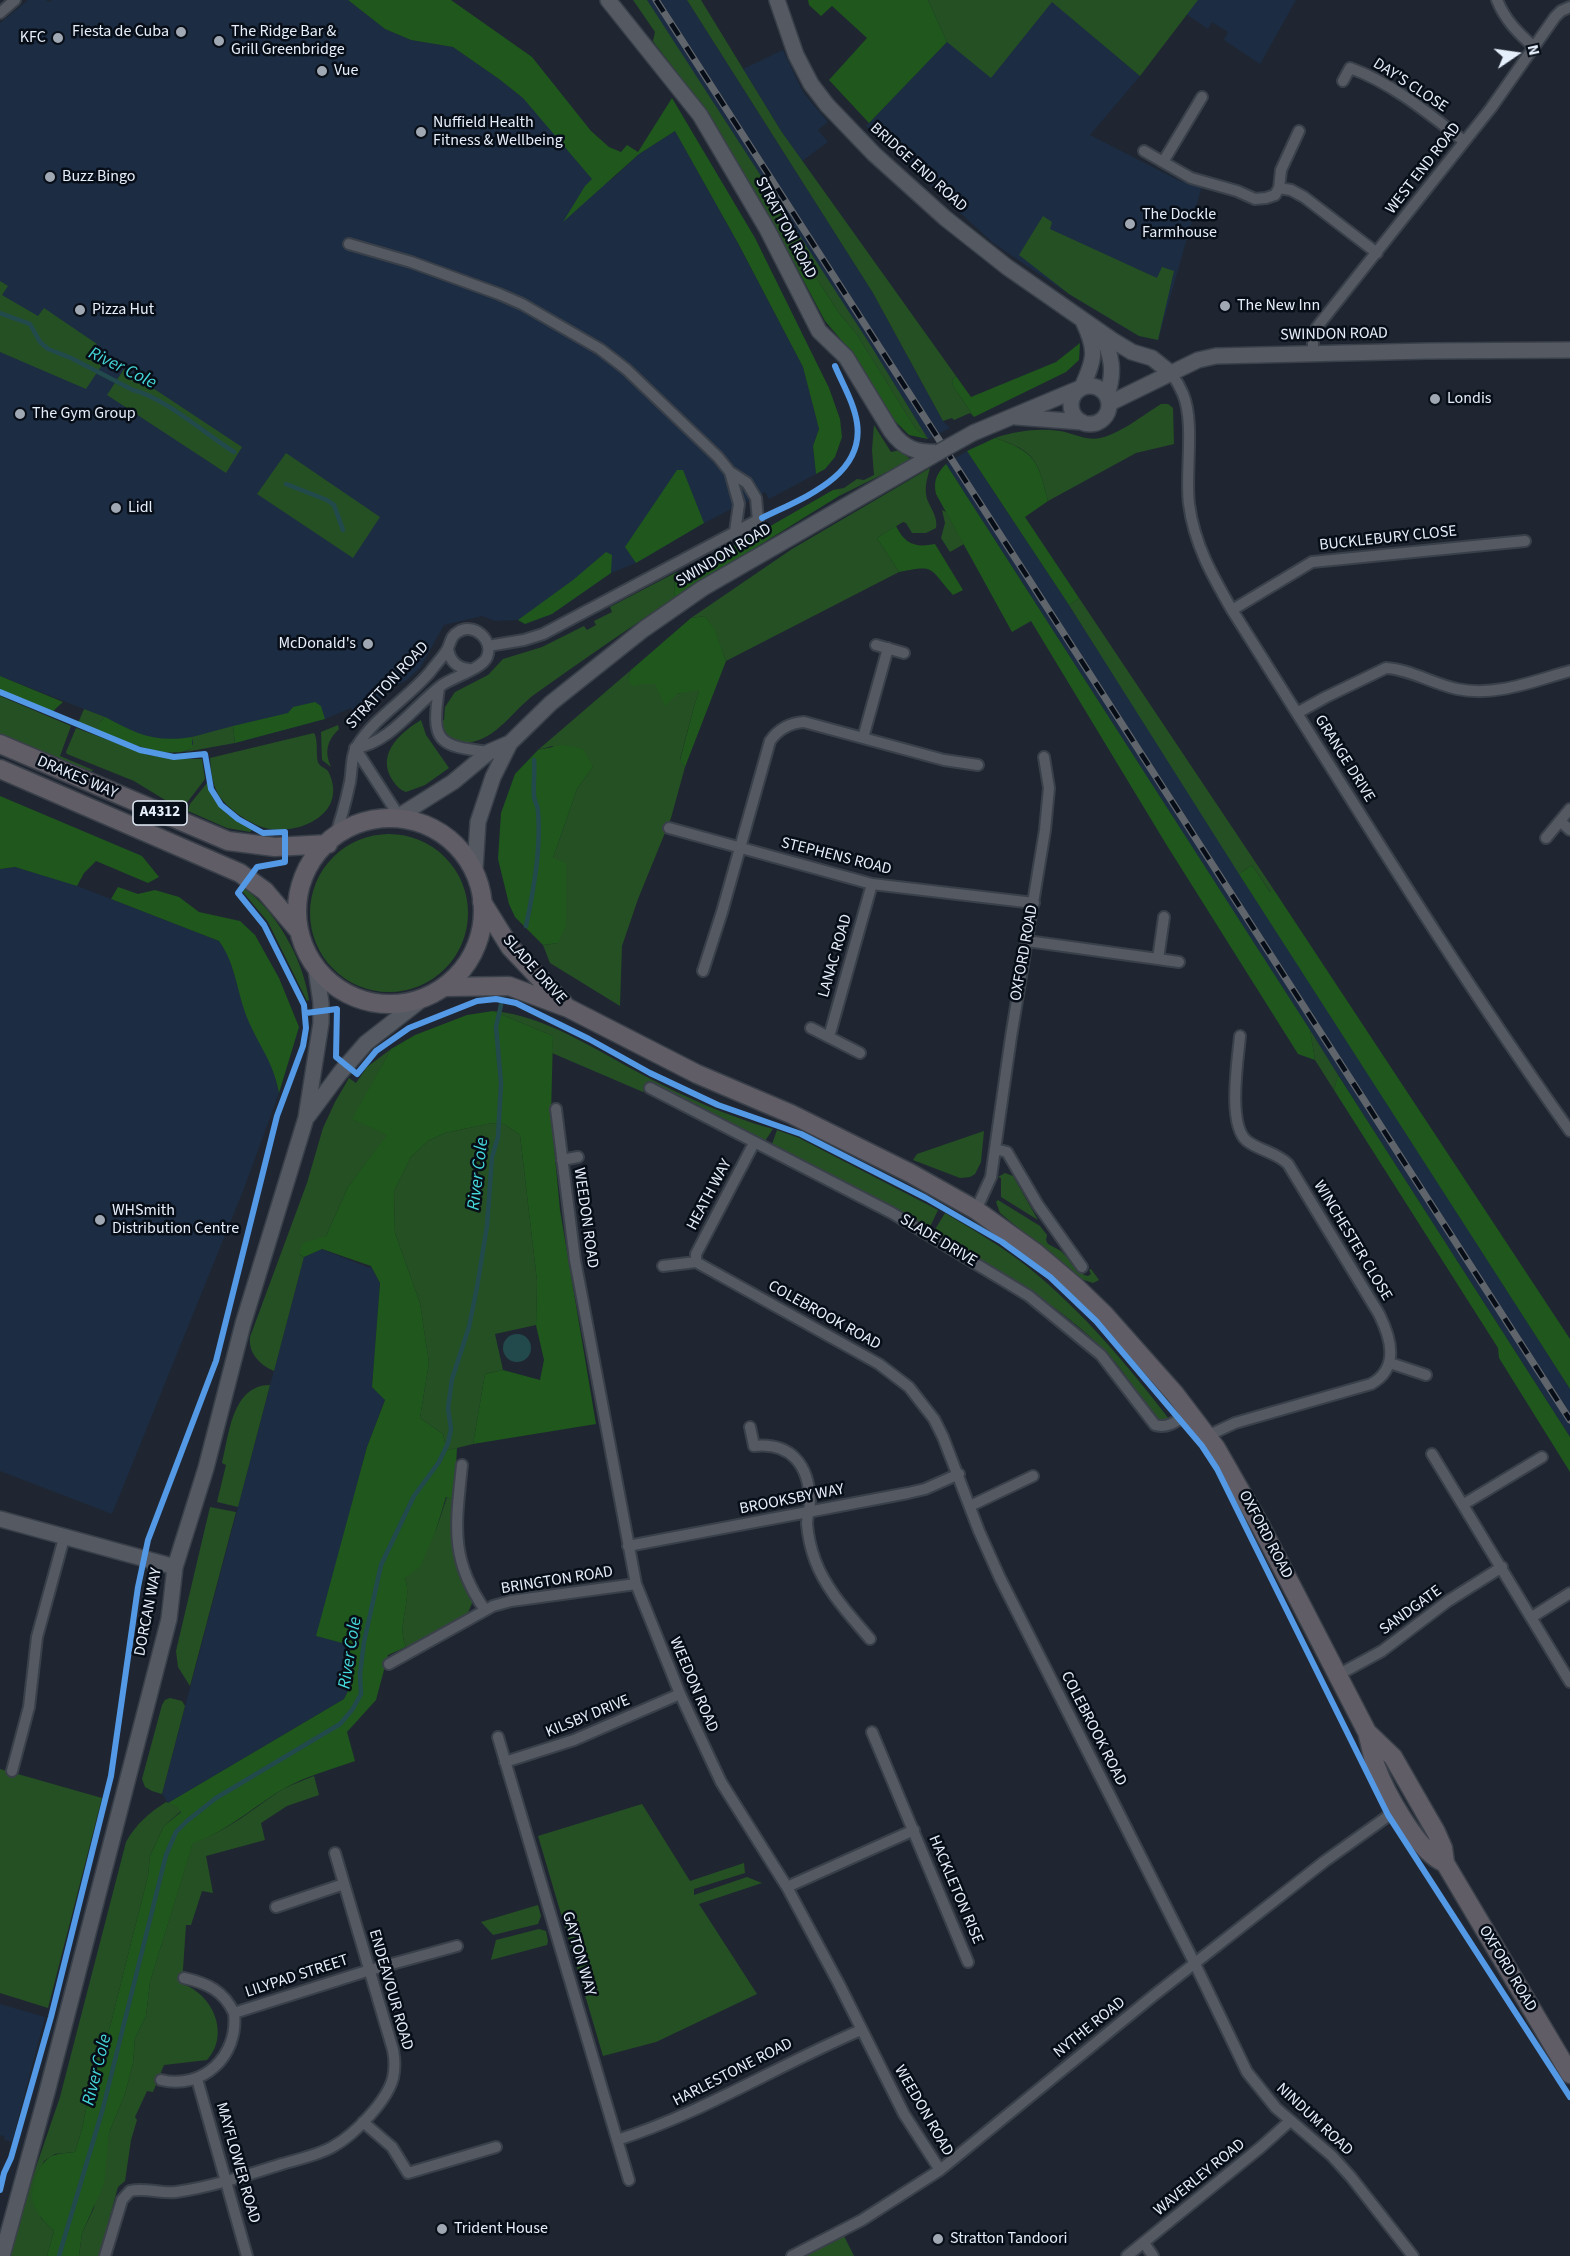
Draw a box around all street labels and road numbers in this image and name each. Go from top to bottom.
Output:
street label: DAY'S CLOSE [1369,55,1451,117]
street label: BRIDGE END ROAD [866,119,970,217]
street label: WEST END ROAD [1382,119,1466,219]
street label: STRATTON ROAD [750,174,820,282]
street label: SWINDON ROAD [1280,324,1388,346]
street label: SWINDON ROAD [673,520,775,592]
street label: BUCKLEBURY CLOSE [1318,522,1458,556]
street label: STRATTON ROAD [343,638,433,734]
street label: GRANGE DRIVE [1310,712,1378,806]
street label: DRAKES WAY [34,752,120,804]
road number: A4312 [133,801,187,825]
street label: STEPHENS ROAD [779,834,893,880]
street label: OXFORD ROAD [1007,903,1043,1003]
street label: LANAC ROAD [815,912,857,1000]
street label: SLADE DRIVE [498,931,570,1009]
street label: HEATH WAY [683,1156,737,1234]
street label: WEEDON ROAD [568,1166,602,1270]
street label: WINCHESTER CLOSE [1309,1177,1395,1305]
street label: SLADE DRIVE [896,1211,980,1271]
street label: COLEBROOK ROAD [764,1277,884,1355]
street label: BROOKSBY WAY [738,1480,846,1520]
street label: OXFORD ROAD [1234,1488,1296,1582]
street label: BRINGTON ROAD [500,1563,614,1599]
street label: DORCAN WAY [131,1566,167,1658]
street label: SANDGATE [1376,1582,1446,1640]
street label: WEEDON ROAD [664,1635,722,1735]
street label: COLEBROOK ROAD [1056,1669,1130,1789]
street label: KILSBY DRIVE [543,1691,633,1743]
street label: HACKLETON RISE [923,1833,987,1947]
street label: GAYTON WAY [557,1910,599,1998]
street label: OXFORD ROAD [1474,1922,1540,2016]
street label: ENDEAVOUR ROAD [364,1927,416,2053]
street label: LILYPAD STREET [243,1951,351,2003]
street label: NYTHE ROAD [1050,1993,1130,2063]
street label: HARLESTONE ROAD [670,2035,796,2111]
street label: WEEDON ROAD [889,2062,957,2160]
street label: NINDUM ROAD [1272,2080,1356,2160]
street label: MAYFLOWER ROAD [211,2100,263,2226]
street label: WAVERLEY ROAD [1150,2135,1250,2221]

